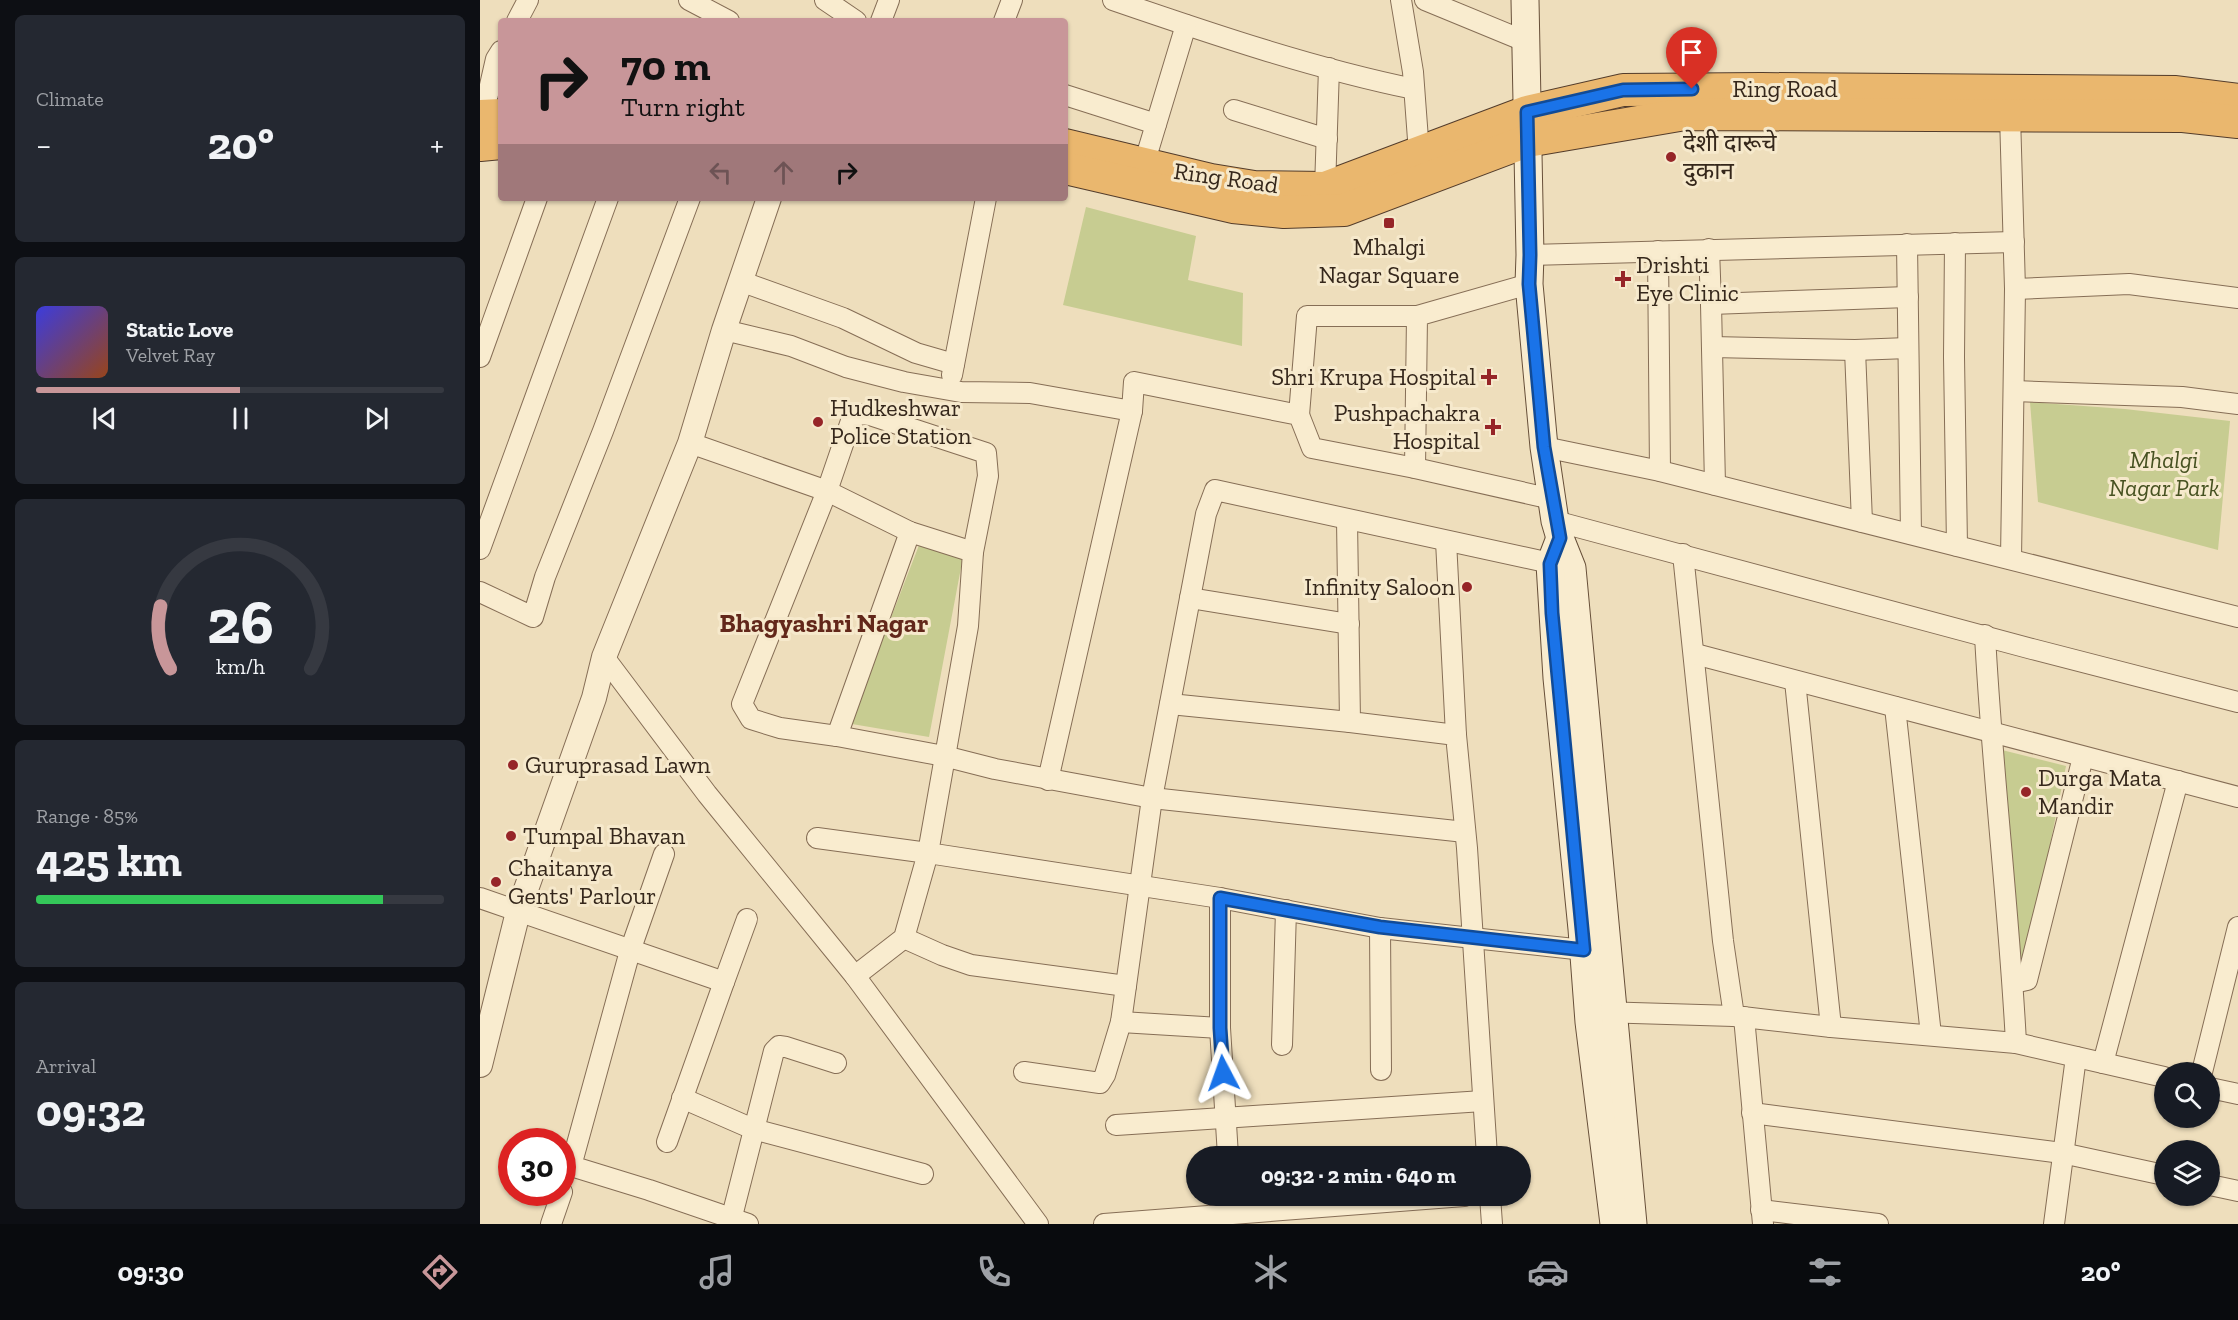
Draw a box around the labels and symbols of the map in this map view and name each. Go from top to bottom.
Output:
pin [1666,27,1717,89]
street label: Ring Road [1732,74,1838,103]
place label: देशी दारूचे दुकान [1683,128,1777,186]
marker: देशी दारूचे दुकान [1664,150,1678,164]
street label: Ring Road [1172,156,1280,199]
marker: Mhalgi Nagar Square [1382,216,1396,230]
place label: Mhalgi Nagar Square [1319,232,1459,289]
place label: Drishti Eye Clinic [1636,250,1739,307]
marker: Drishti Eye Clinic [1614,270,1632,288]
place label: Shri Krupa Hospital [1271,362,1476,391]
marker: Shri Krupa Hospital [1480,368,1498,386]
place label: Hudkeshwar Police Station [830,393,972,450]
place label: Pushpachakra Hospital [1334,398,1480,455]
marker: Hudkeshwar Police Station [811,415,825,429]
marker: Pushpachakra Hospital [1484,418,1502,436]
park label: Mhalgi Nagar Park [2109,445,2220,502]
place label: Infinity Saloon [1304,572,1455,601]
marker: Infinity Saloon [1460,580,1474,594]
district label: Bhagyashri Nagar [720,607,928,639]
place label: Guruprasad Lawn [525,750,711,779]
marker: Guruprasad Lawn [506,758,520,772]
place label: Durga Mata Mandir [2038,763,2162,820]
marker: Durga Mata Mandir [2019,785,2033,799]
place label: Tumpal Bhavan [523,821,685,850]
marker: Tumpal Bhavan [504,829,518,843]
place label: Chaitanya Gents' Parlour [508,853,656,910]
marker: Chaitanya Gents' Parlour [489,875,503,889]
position arrow [1191,1041,1255,1105]
speed limit sign: 30 [498,1128,576,1206]

